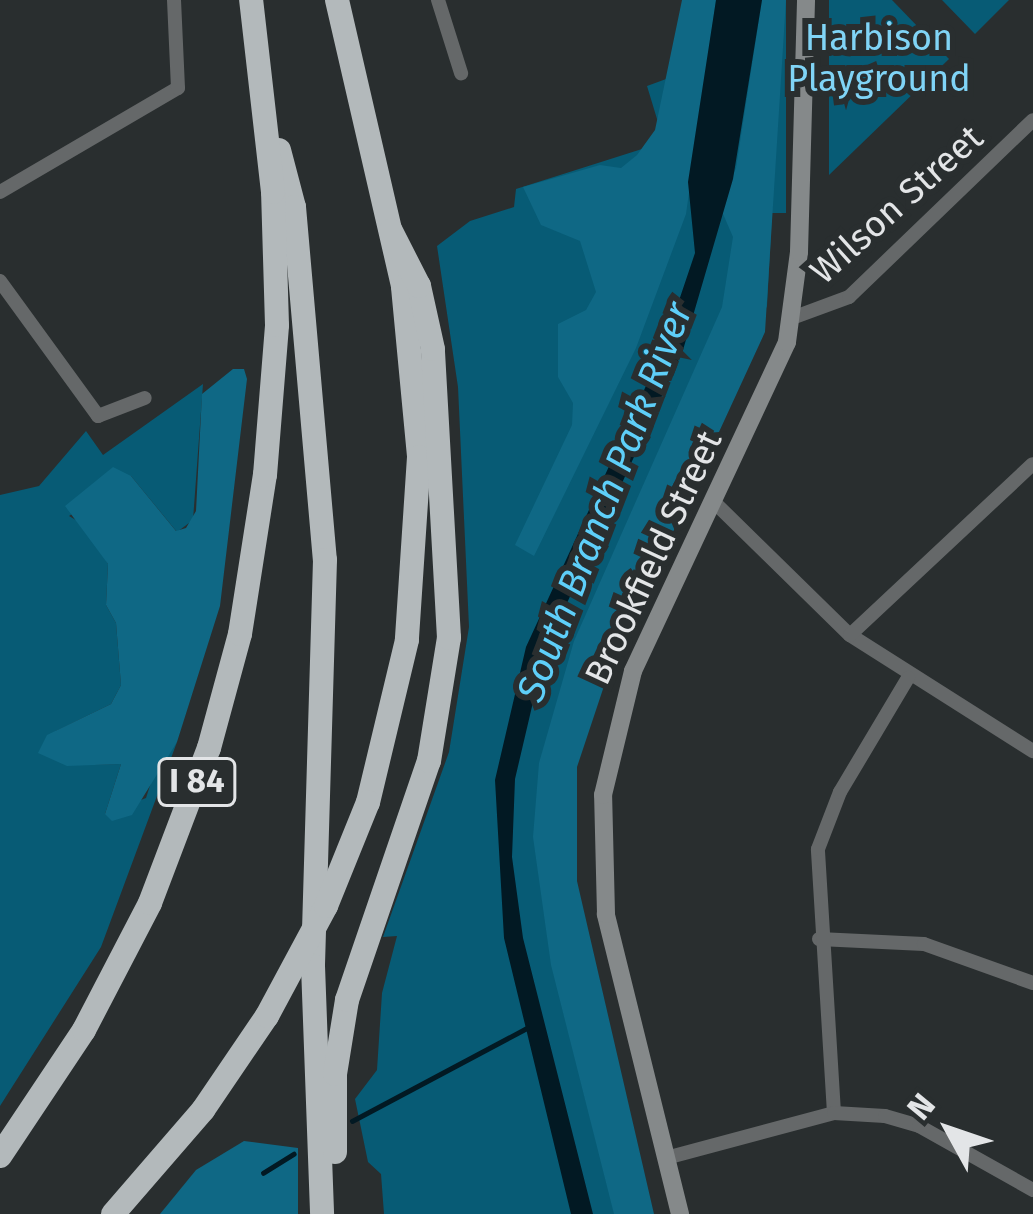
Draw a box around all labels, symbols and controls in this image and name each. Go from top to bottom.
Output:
park label: Harbison Playground [787,16,971,101]
street label: Wilson Street [802,116,992,294]
water label: South Branch Park River [507,296,703,708]
street label: Brookfield Street [576,424,732,692]
road number: I 84 [155,755,239,809]
north arrow [889,1070,1009,1190]
text: N [899,1086,944,1128]

